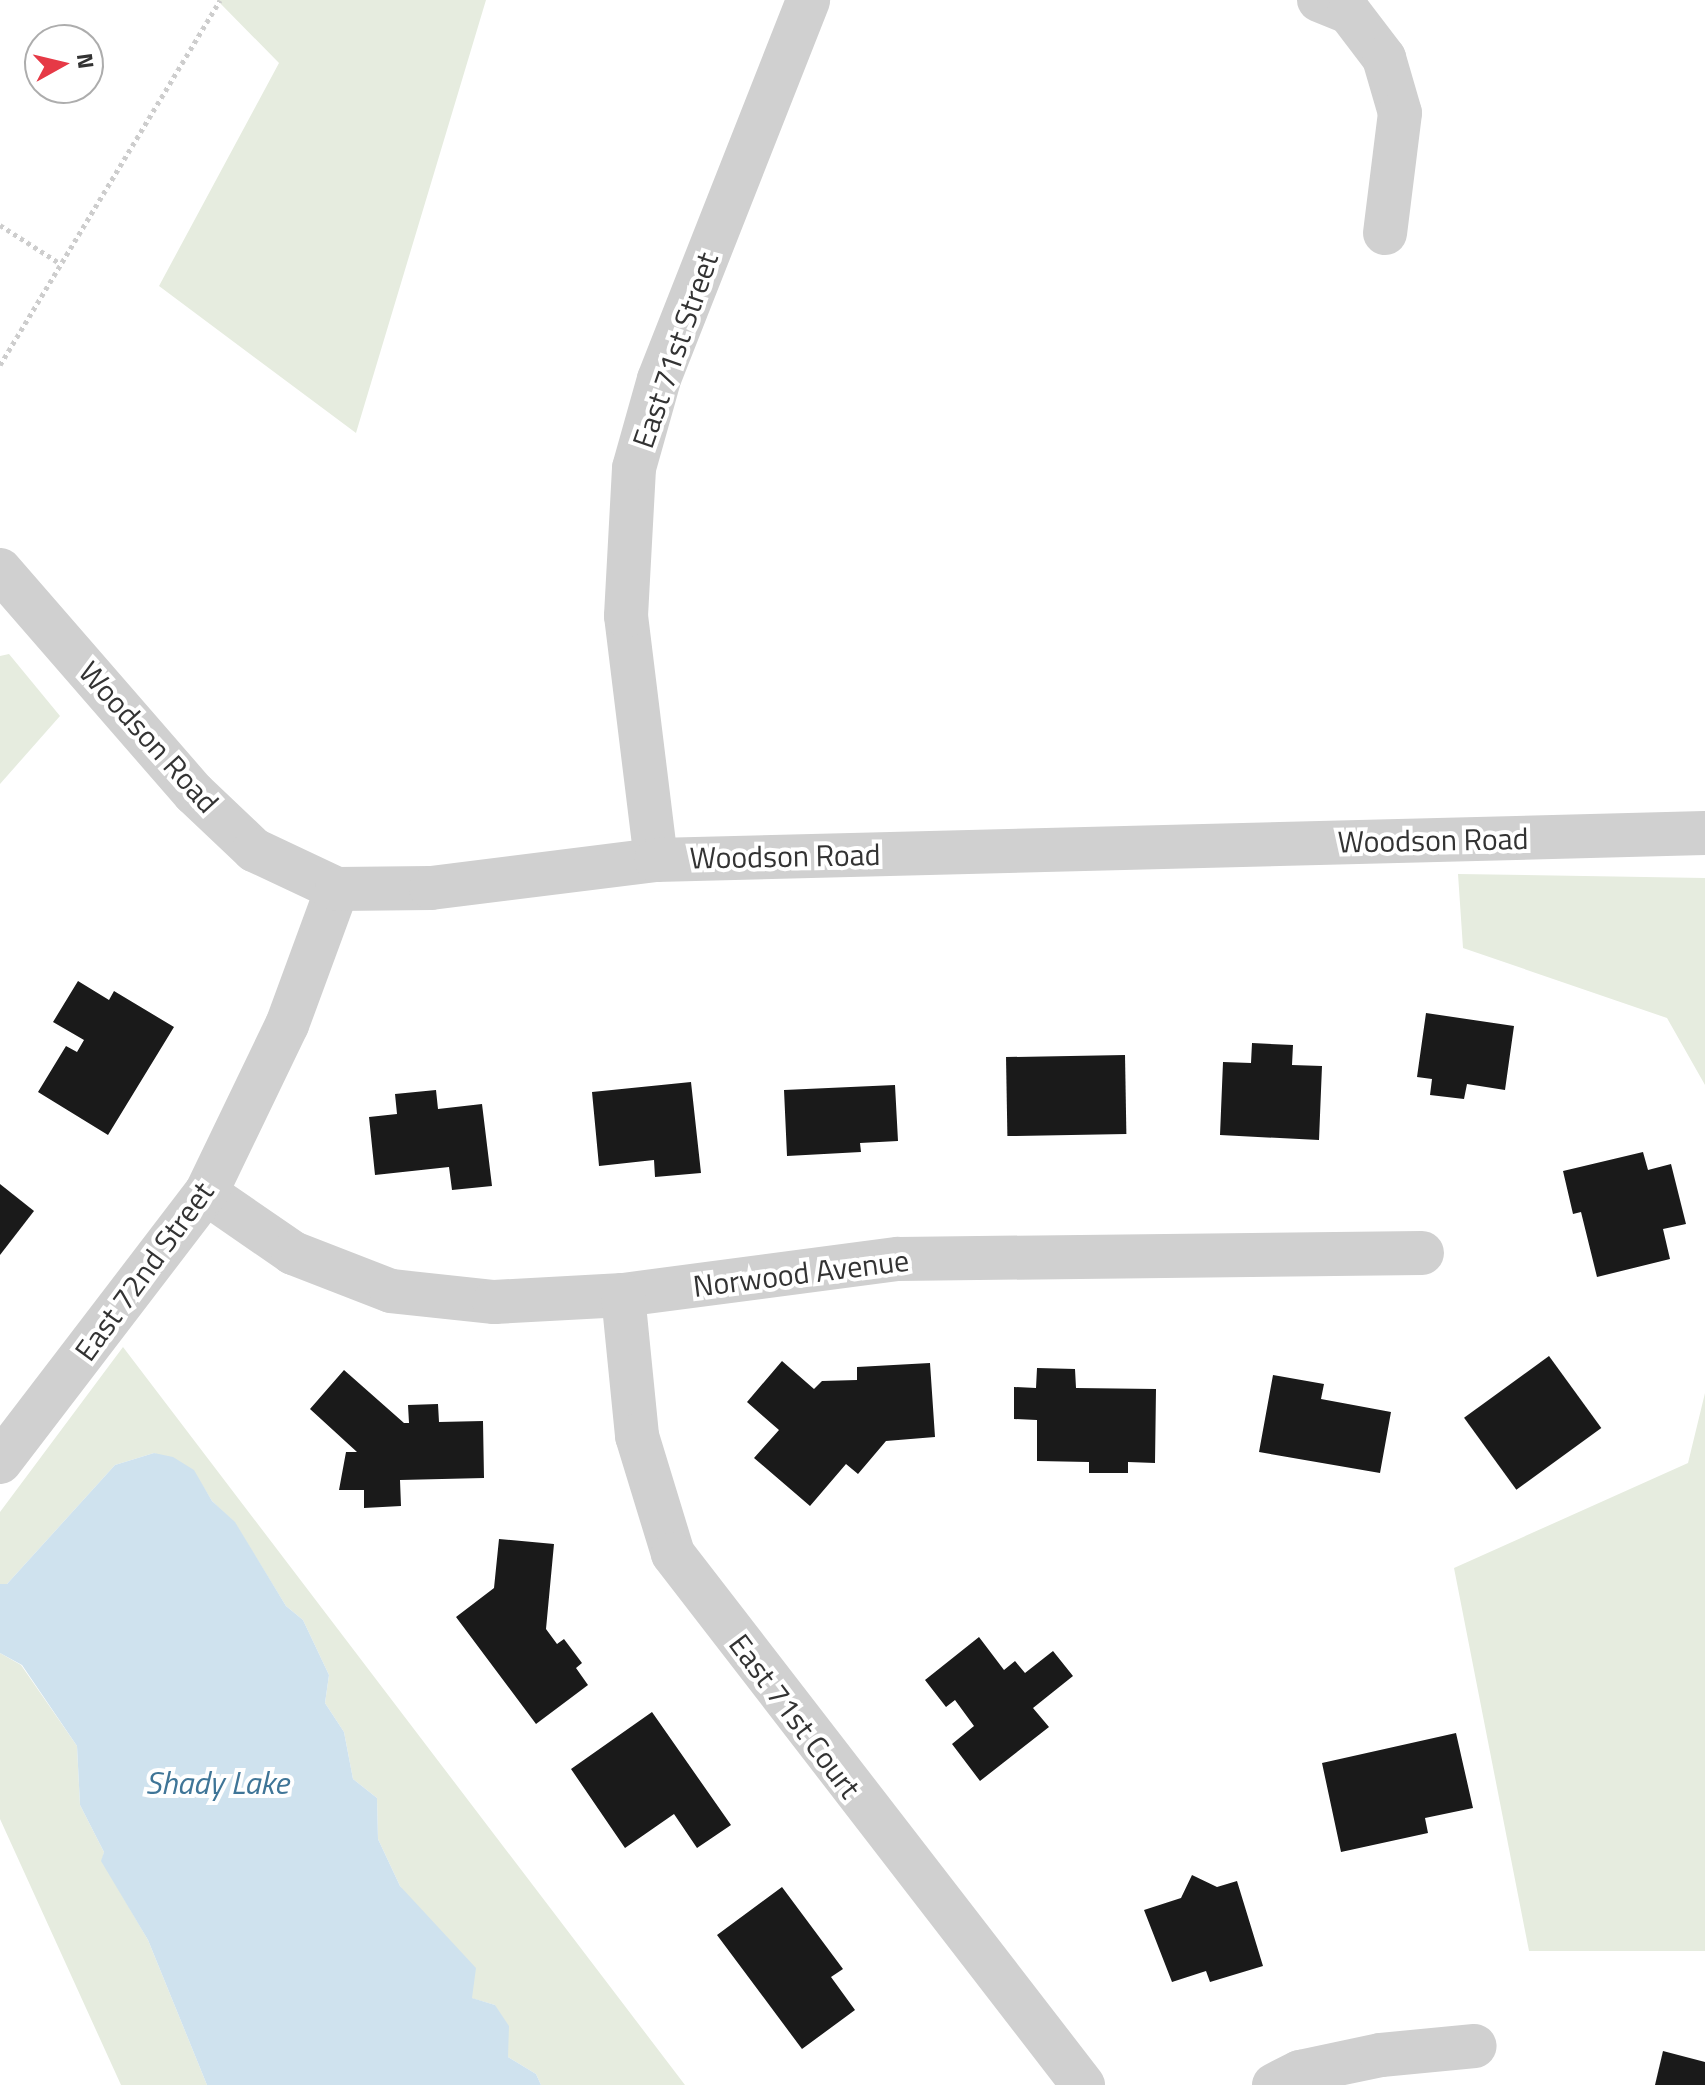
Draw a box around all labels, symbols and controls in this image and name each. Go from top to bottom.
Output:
north arrow [24,24,104,104]
text: N [68,51,104,71]
street label: East 71st Street [625,247,725,453]
street label: Woodson Road [72,654,226,820]
street label: Woodson Road [1337,820,1529,860]
street label: Woodson Road [689,836,881,876]
street label: East 72nd Street [67,1175,221,1367]
street label: Norwood Avenue [691,1242,911,1304]
street label: East 71st Court [722,1627,868,1805]
water label: Shady Lake [145,1763,289,1801]

